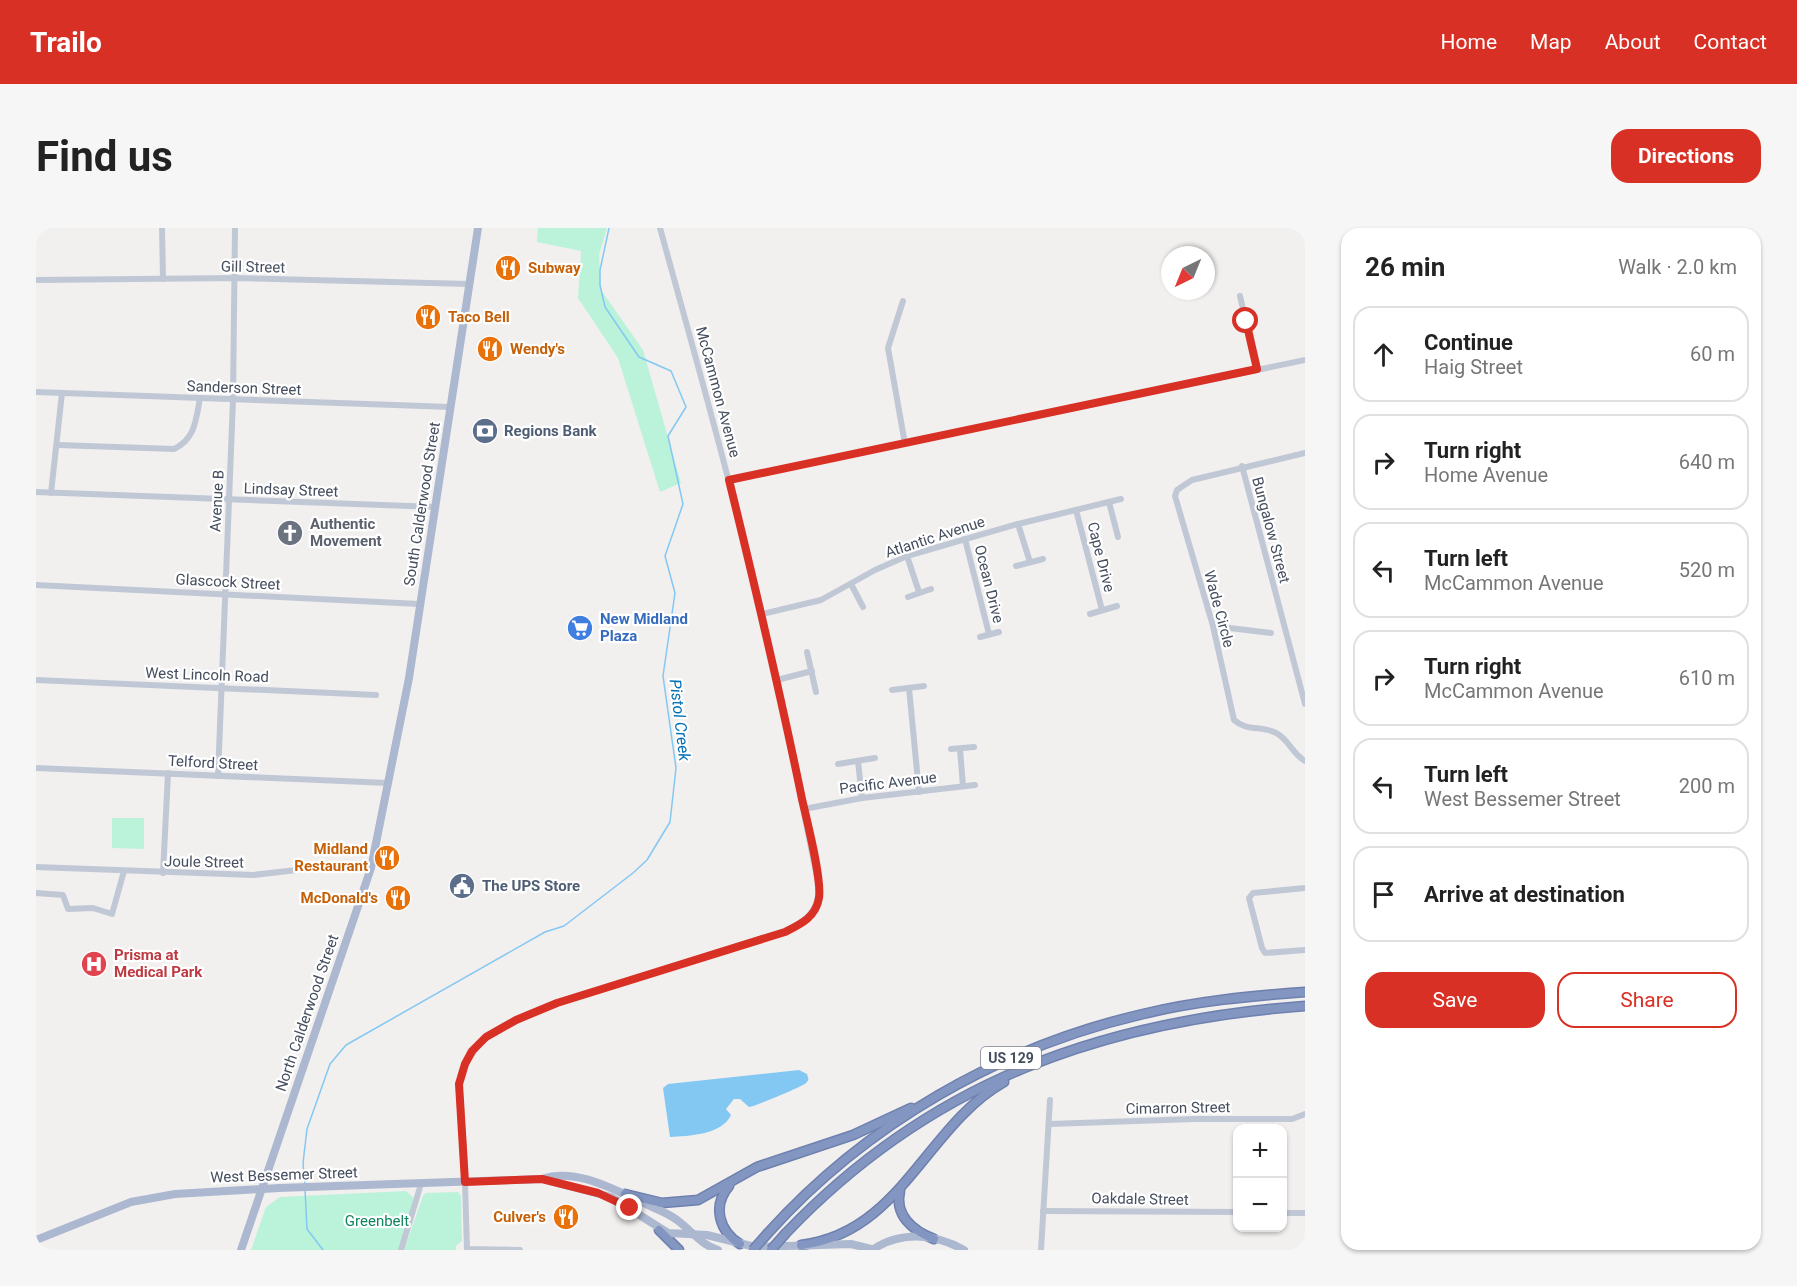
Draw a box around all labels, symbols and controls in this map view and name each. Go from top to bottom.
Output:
text: Trailo [30,26,102,59]
text: Home [1441,30,1497,54]
text: Map [1530,30,1572,54]
text: About [1605,30,1661,54]
text: Contact [1694,30,1767,54]
button: Directions [1611,129,1761,183]
text: Find us [36,132,173,181]
north arrow [1161,246,1215,300]
text: 26 min [1365,252,1445,282]
restaurant icon: Subway [493,253,523,283]
text: Walk · 2.0 km [1618,255,1737,279]
street label: Gill Street [221,257,285,277]
place label: Subway [528,259,581,277]
restaurant icon: Taco Bell [413,302,443,332]
route start [1232,307,1258,333]
place label: Taco Bell [448,308,510,326]
street label: McCammon Avenue [692,325,744,459]
text: Continue [1424,330,1513,355]
restaurant icon: Wendy's [475,334,505,364]
icon: ahead [1367,338,1400,371]
place label: Wendy's [510,340,565,358]
text: 60 m [1690,342,1735,366]
text: Haig Street [1424,355,1523,379]
street label: Sanderson Street [186,377,302,399]
bank icon: Regions Bank [470,416,500,446]
street label: South Calderwood Street [400,421,444,587]
place label: Regions Bank [504,422,598,440]
text: Turn right [1424,438,1521,463]
icon: right [1367,446,1400,479]
text: 640 m [1679,450,1735,474]
text: Home Avenue [1424,463,1548,487]
street label: Avenue B [206,470,228,532]
street label: Bungalow Street [1248,475,1294,585]
street label: Lindsay Street [243,479,339,501]
street label: Atlantic Avenue [883,512,987,562]
place label: Authentic Movement [310,515,382,550]
church icon: Authentic Movement [275,518,305,548]
street label: Cape Drive [1084,520,1118,594]
street label: Ocean Drive [971,543,1007,625]
text: Turn left [1424,546,1508,571]
icon: left [1367,554,1400,587]
text: 520 m [1679,558,1735,582]
street label: Wade Circle [1200,568,1238,650]
street label: Glascock Street [175,570,281,594]
text: McCammon Avenue [1424,571,1604,595]
place label: New Midland Plaza [600,610,688,645]
supermarket icon: New Midland Plaza [565,613,595,643]
text: Turn right [1424,654,1521,679]
icon: right [1367,662,1400,695]
street label: West Lincoln Road [145,664,269,686]
text: 610 m [1679,666,1735,690]
water label: Pistol Creek [666,678,695,763]
text: McCammon Avenue [1424,679,1604,703]
street label: Telford Street [167,752,259,774]
text: Turn left [1424,762,1508,787]
street label: Pacific Avenue [838,768,938,798]
icon: left [1367,770,1400,803]
text: 200 m [1679,774,1735,798]
text: West Bessemer Street [1424,787,1621,811]
place label: Midland Restaurant [294,840,368,875]
restaurant icon: Midland Restaurant [372,843,402,873]
street label: Joule Street [164,852,244,872]
public building icon: The UPS Store [447,871,477,901]
place label: The UPS Store [482,877,580,895]
icon: arrive [1367,878,1400,911]
text: Arrive at destination [1424,882,1625,907]
restaurant icon: McDonald's [383,883,413,913]
place label: McDonald's [301,889,378,907]
street label: North Calderwood Street [272,932,342,1094]
place label: Prisma at Medical Park [114,946,203,981]
hospital icon: Prisma at Medical Park [79,949,109,979]
button: Save [1365,972,1545,1028]
button: Share [1557,972,1737,1028]
road number: US 129 [981,1047,1041,1069]
street label: Cimarron Street [1125,1098,1231,1118]
map controls [1233,1124,1287,1232]
button: + [1233,1124,1287,1178]
street label: West Bessemer Street [210,1163,358,1187]
button: − [1233,1178,1287,1232]
street label: Oakdale Street [1091,1189,1189,1209]
route end [616,1194,642,1220]
restaurant icon: Culver's [551,1202,581,1232]
place label: Culver's [493,1208,546,1226]
park label: Greenbelt [345,1212,409,1230]

